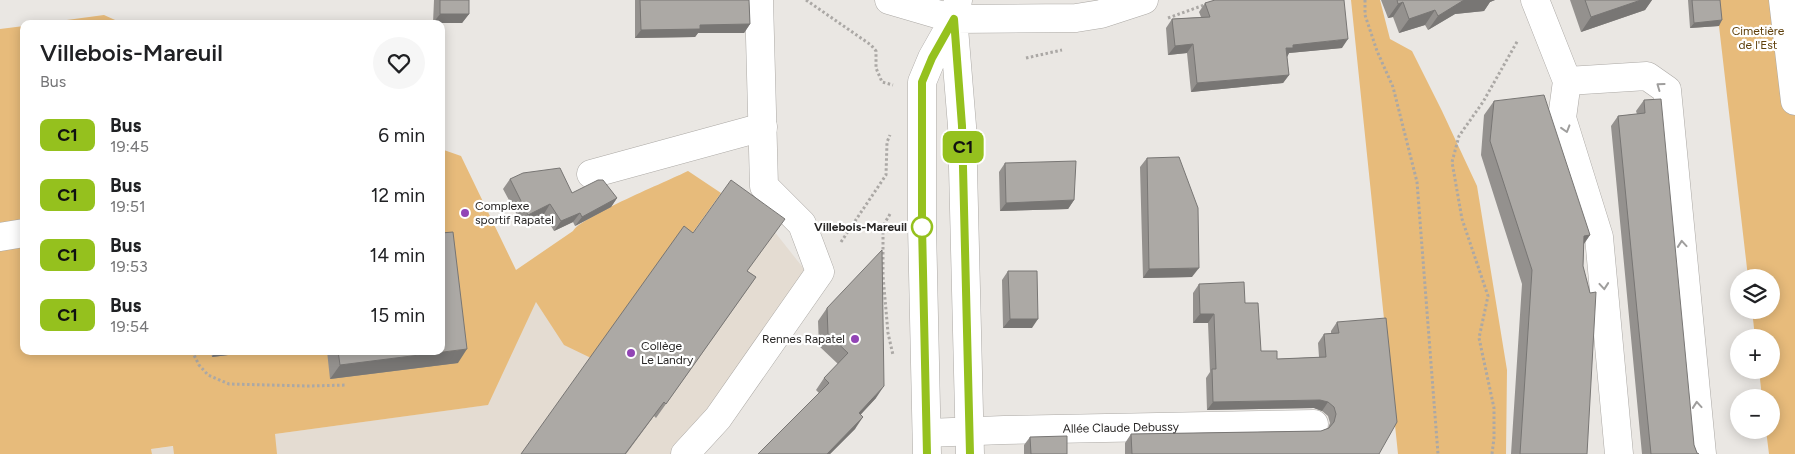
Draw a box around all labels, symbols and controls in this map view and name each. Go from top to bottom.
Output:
park label: Cimetière de l'Est [1732,24,1785,52]
button: heart [373,37,425,89]
text: Villebois-Mareuil [40,38,223,67]
text: Bus [40,72,66,91]
one-way arrow [1656,83,1666,92]
text: Bus [110,114,141,137]
text: C1 [57,124,78,146]
text: 6 min [378,124,425,147]
one-way arrow [1560,124,1570,133]
line badge: C1 [940,131,986,163]
text: C1 [953,136,973,158]
text: 19:45 [110,137,149,156]
text: Bus [110,174,141,197]
text: C1 [57,184,78,206]
text: 12 min [371,184,425,207]
text: 19:51 [110,197,146,216]
place label: Complexe sportif Rapatel [475,199,554,227]
marker: Complexe sportif Rapatel [459,207,471,219]
marker: Villebois-Mareuil [911,216,933,238]
place label: Villebois-Mareuil [814,220,907,234]
text: Bus [110,234,141,257]
one-way arrow [1676,239,1687,247]
text: C1 [57,244,78,266]
text: 14 min [369,244,425,267]
text: 19:53 [110,257,148,276]
map controls [1730,269,1780,439]
button: layers [1730,269,1780,319]
one-way arrow [1598,283,1609,291]
text: Bus [110,294,141,317]
text: C1 [57,304,78,326]
text: 15 min [370,304,425,327]
text: 19:54 [110,317,149,336]
button: + [1730,329,1780,379]
place label: Rennes Rapatel [762,332,845,346]
marker: Rennes Rapatel [849,333,861,345]
place label: Collège Le Landry [641,339,694,367]
marker: Collège Le Landry [625,347,637,359]
button: − [1730,389,1780,439]
one-way arrow [1692,401,1703,409]
street label: Allée Claude Debussy [1063,420,1180,436]

